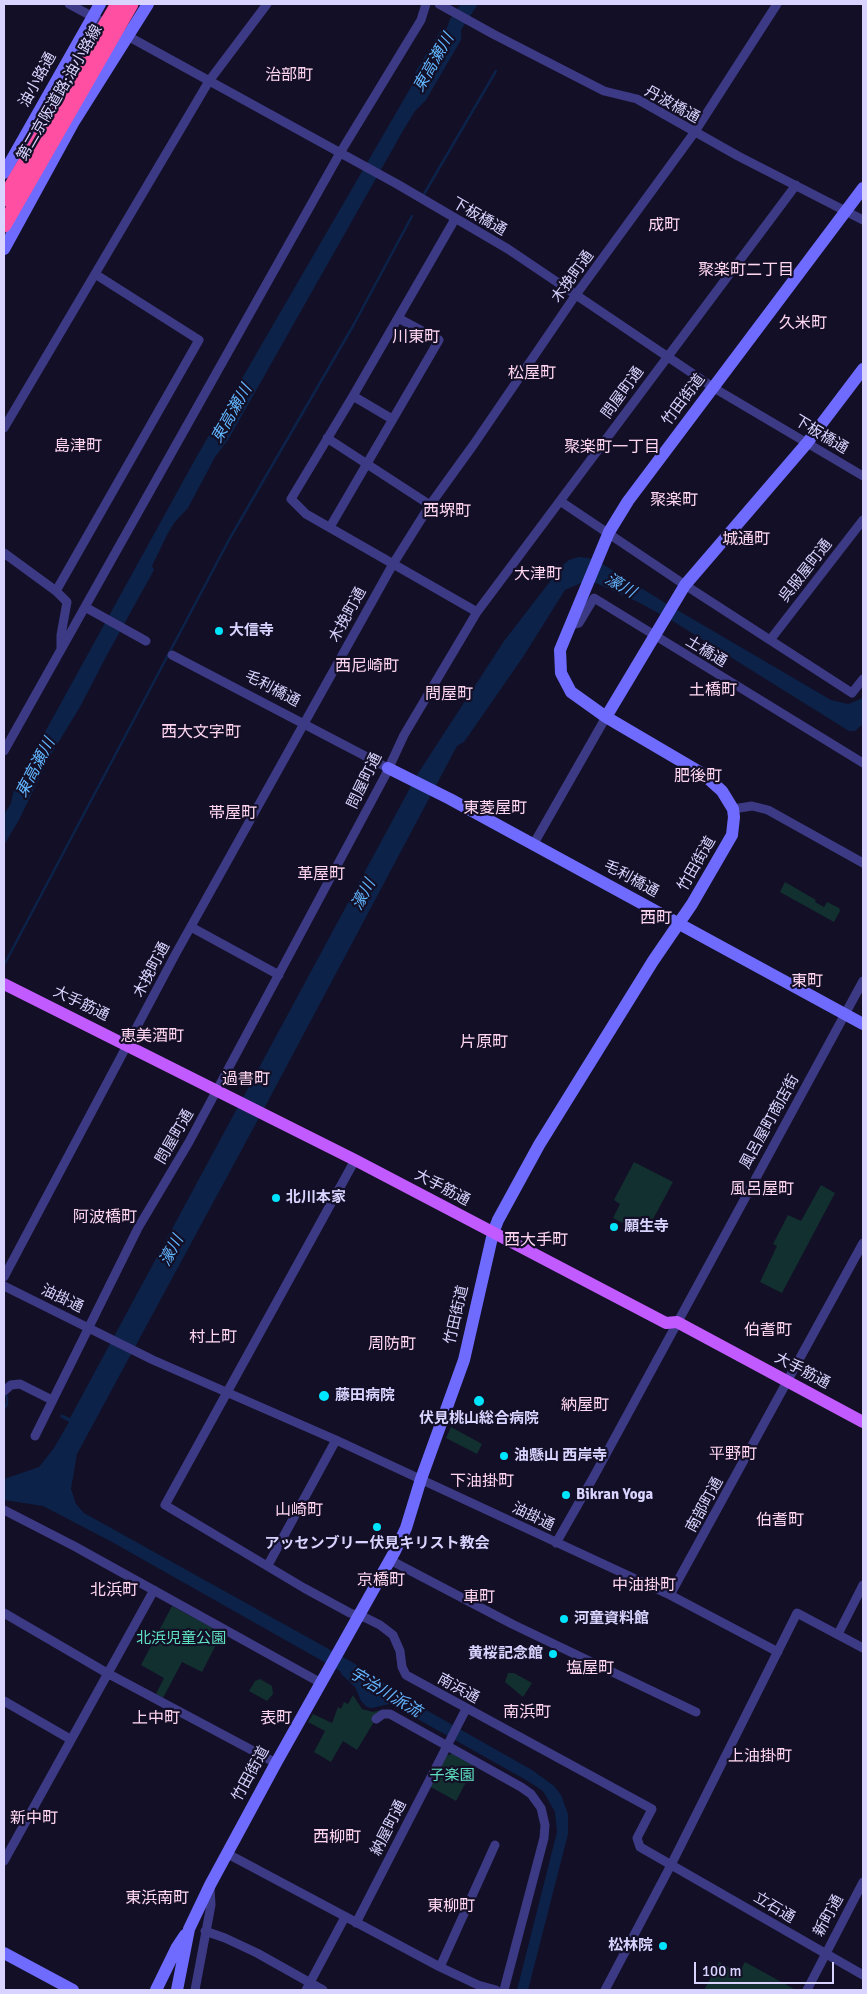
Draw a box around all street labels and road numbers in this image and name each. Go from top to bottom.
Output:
street label: 第二京阪道路;油小路線 [14,22,106,164]
street label: 油小路通 [16,49,60,111]
street label: 丹波橋通 [641,83,703,127]
street label: 下板橋通 [449,194,509,240]
street label: 木挽町通 [548,247,598,307]
street label: 問屋町通 [598,363,648,423]
street label: 竹田街道 [659,371,709,429]
street label: 下板橋通 [791,412,851,458]
street label: 呉服屋町通 [776,536,836,606]
street label: 木挽町通 [326,584,370,646]
street label: 土橋通 [682,633,730,671]
street label: 毛利橋通 [241,667,303,711]
street label: 問屋町通 [344,750,386,812]
street label: 竹田街道 [674,834,720,894]
street label: 毛利橋通 [600,857,662,901]
street label: 木挽町通 [130,939,174,1001]
street label: 大手筋通 [50,983,112,1025]
street label: 風呂屋町商店街 [737,1072,803,1172]
street label: 問屋町通 [152,1107,198,1167]
street label: 大手筋通 [411,1166,473,1210]
street label: 油掛通 [38,1281,86,1317]
street label: 竹田街道 [441,1284,473,1346]
street label: 大手筋通 [771,1349,833,1393]
street label: 南部町通 [683,1474,727,1536]
street label: 油掛通 [509,1499,557,1535]
street label: 南浜通 [434,1670,482,1708]
street label: 竹田街道 [229,1743,273,1805]
street label: 納屋町通 [367,1797,411,1859]
street label: 立石通 [750,1889,798,1927]
street label: 新町通 [810,1892,848,1940]

